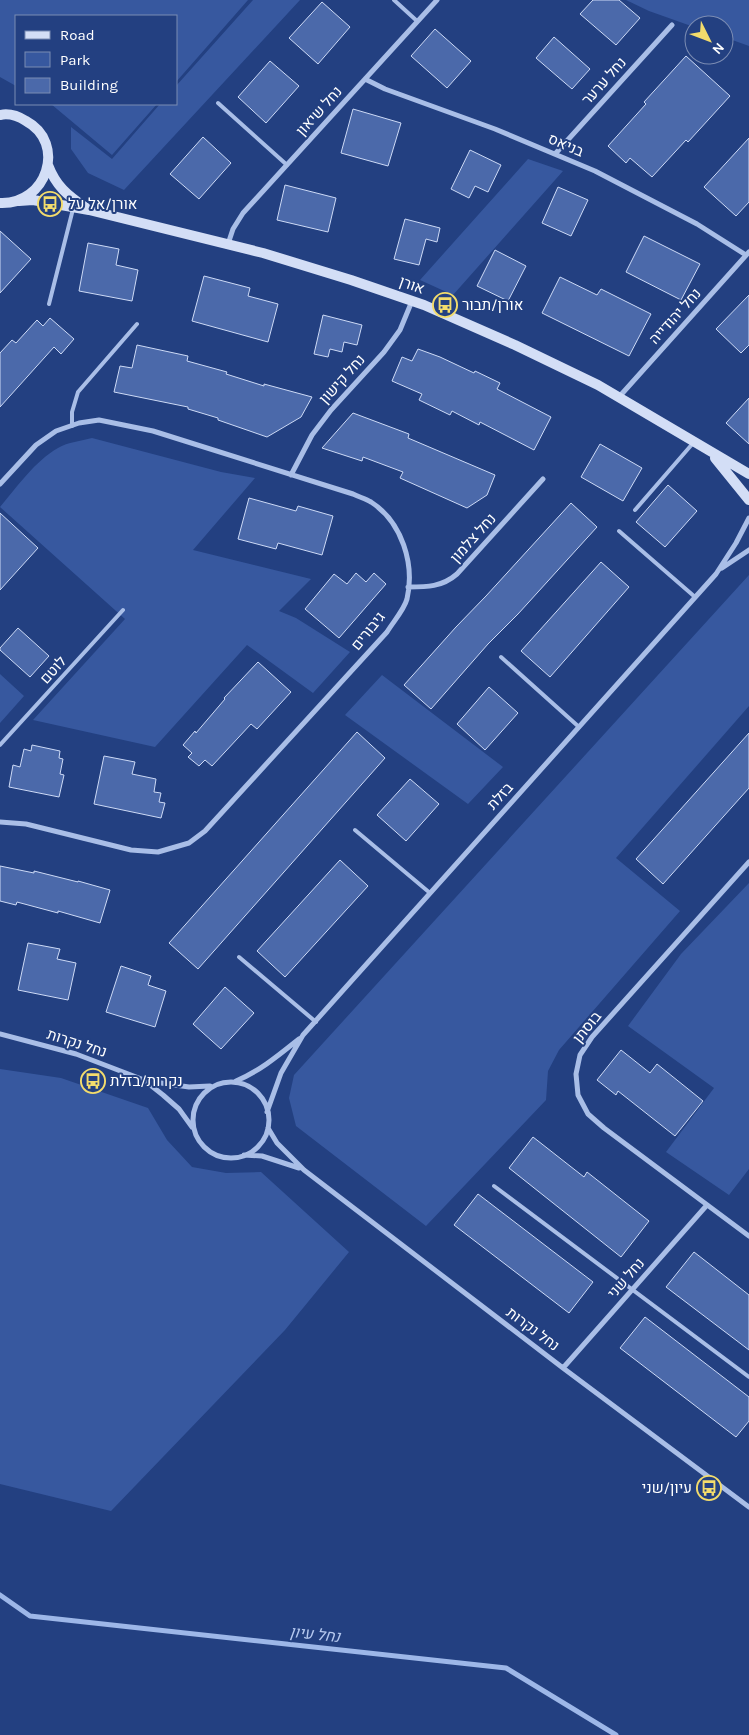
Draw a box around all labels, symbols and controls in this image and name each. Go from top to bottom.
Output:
legend [15,15,178,105]
north arrow [684,15,734,65]
text: Road [60,26,95,44]
text: N [709,39,728,58]
text: Park [60,51,90,69]
street label: נחל ערער [578,53,630,109]
text: Building [60,76,118,94]
street label: נחל שיאון [292,82,346,140]
street label: בניאס [545,129,587,161]
bus stop icon: אורן/אל על [37,191,63,217]
place label: אורן/אל על [68,195,137,213]
street label: אורן [397,272,427,298]
street label: נחל יהודייה [645,284,705,348]
bus stop icon: אורן/תבור [432,292,458,318]
place label: אורן/תבור [462,296,523,314]
street label: נחל קישון [315,351,369,407]
street label: נחל צלמון [446,510,500,566]
street label: גיבורים [347,608,389,654]
street label: לוטם [36,652,70,688]
street label: בזלת [483,779,517,813]
street label: בוסתן [569,1007,605,1046]
street label: נחל נקרות [45,1025,109,1061]
bus stop icon: נקרות/בזלת [80,1068,106,1094]
place label: נקרות/בזלת [110,1072,183,1090]
street label: נחל שני [604,1254,648,1302]
street label: נחל נקרות [503,1303,563,1355]
bus stop icon: עיון/שני [696,1475,722,1501]
place label: עיון/שני [642,1479,692,1497]
water label: נחל עיון [289,1622,342,1646]

